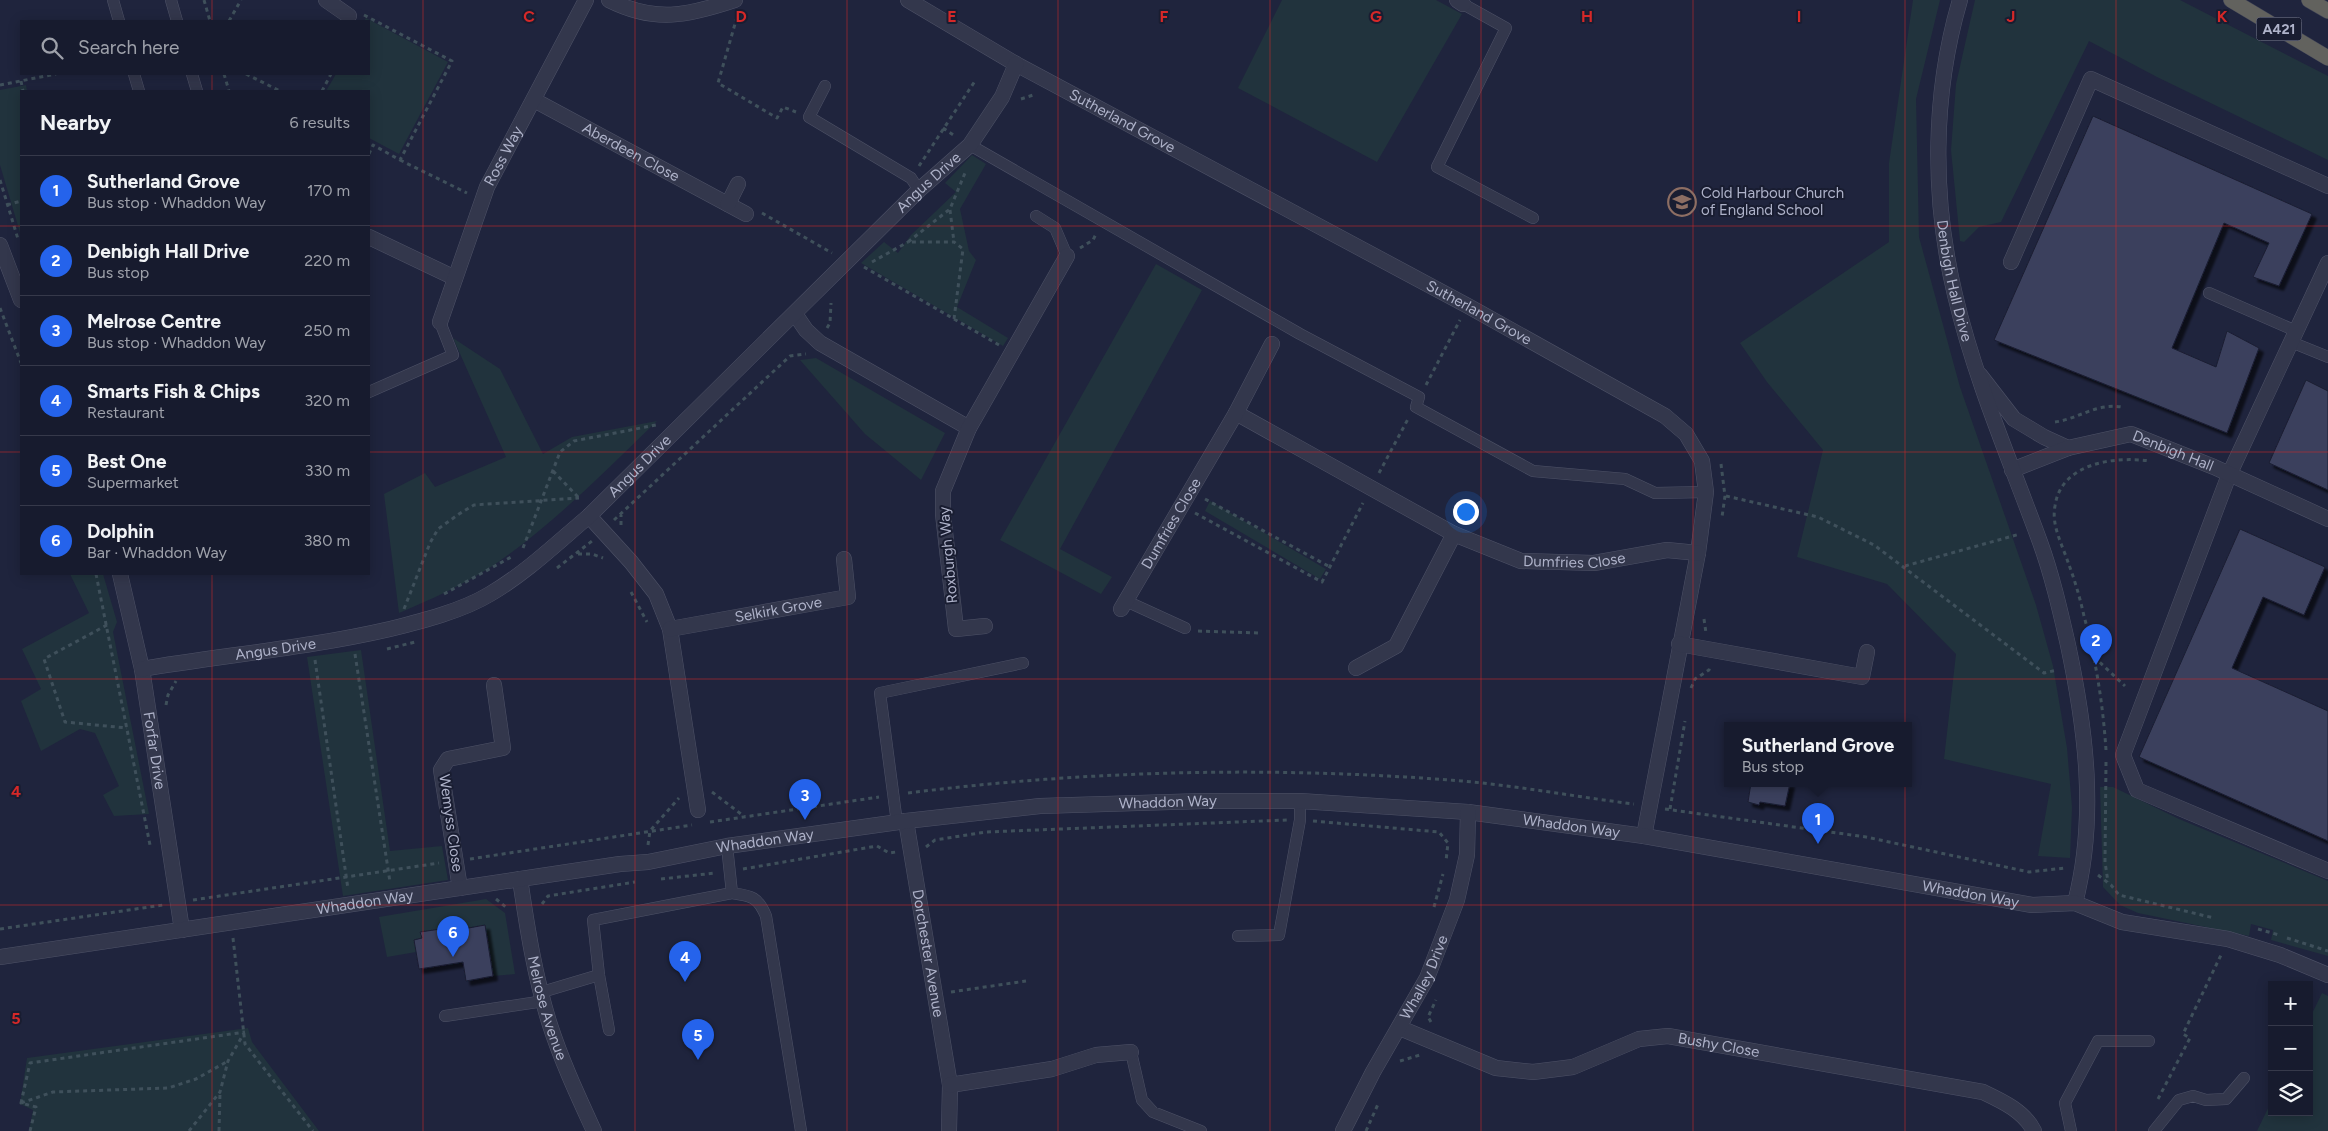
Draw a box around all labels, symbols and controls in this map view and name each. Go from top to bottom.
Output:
text: C [523,7,535,26]
text: D [735,7,747,26]
text: E [947,7,957,26]
text: F [1160,7,1169,26]
text: G [1370,7,1382,26]
text: H [1581,7,1593,26]
text: I [1797,7,1801,26]
text: J [2007,7,2015,26]
text: K [2217,7,2228,26]
road number: A421 [2256,18,2302,40]
search box [20,20,370,75]
icon: search [38,34,66,62]
text: Search here [78,36,180,59]
street label: Sutherland Grove [1066,85,1178,157]
text: Nearby [40,110,111,135]
text: 6 results [289,113,350,132]
street label: Aberdeen Close [579,119,683,185]
street label: Ross Way [480,123,527,189]
street label: Angus Drive [893,148,965,216]
text: Sutherland Grove [87,170,240,193]
text: 1 [53,181,59,200]
text: 170 m [307,181,350,200]
place label: Cold Harbour Church of England School [1701,184,1844,219]
school or university icon: Cold Harbour Church of England School [1667,187,1697,217]
text: Bus stop · Whaddon Way [87,193,266,212]
street label: Denbigh Hall Drive [1933,219,1976,344]
text: Denbigh Hall Drive [87,240,249,263]
text: 2 [51,251,61,270]
text: 220 m [304,251,350,270]
text: Bus stop [87,263,149,282]
street label: Sutherland Grove [1423,276,1535,349]
text: Melrose Centre [87,310,221,333]
text: 3 [52,321,60,340]
text: 250 m [304,321,350,340]
text: Bus stop · Whaddon Way [87,333,266,352]
text: Smarts Fish & Chips [87,380,260,403]
text: 4 [51,391,61,410]
text: 320 m [305,391,350,410]
text: Restaurant [87,403,165,422]
street label: Denbigh Hall [2130,427,2216,475]
street label: Angus Drive [604,431,675,501]
text: Best One [87,450,166,473]
text: 5 [51,461,61,480]
text: 330 m [305,461,350,480]
text: Supermarket [87,473,179,492]
street label: Dumfries Close [1137,475,1205,572]
your location [1453,499,1479,525]
street label: Roxburgh Way [935,506,961,604]
text: Dolphin [87,520,154,543]
text: 6 [51,531,61,550]
text: 380 m [304,531,350,550]
text: Bar · Whaddon Way [87,543,227,562]
street label: Dumfries Close [1523,549,1627,572]
street label: Selkirk Grove [733,593,823,626]
pin: 2 [2080,624,2112,665]
street label: Angus Drive [234,635,317,664]
street label: Forfar Drive [140,710,169,791]
popup [1724,722,1912,787]
text: Sutherland Grove [1742,734,1894,757]
text: Bus stop [1742,757,1804,776]
street label: Wemyss Close [435,773,467,873]
pin: 3 [789,779,821,820]
text: 4 [11,782,21,801]
street label: Whaddon Way [1118,792,1217,813]
pin: 1 [1802,803,1834,844]
street label: Whaddon Way [1522,811,1621,842]
street label: Whaddon Way [715,825,815,857]
street label: Whaddon Way [1921,877,2021,912]
street label: Whaddon Way [315,886,415,918]
street label: Dorchester Avenue [909,888,948,1018]
pin: 6 [437,916,469,957]
street label: Whalley Drive [1396,933,1452,1023]
pin: 4 [669,941,701,982]
street label: Melrose Avenue [524,954,571,1063]
map controls [2268,981,2313,1116]
button: + [2268,981,2313,1026]
text: 5 [11,1009,21,1028]
pin: 5 [682,1019,714,1060]
button: − [2268,1026,2313,1071]
street label: Bushy Close [1677,1029,1761,1061]
button: layers [2268,1071,2313,1116]

